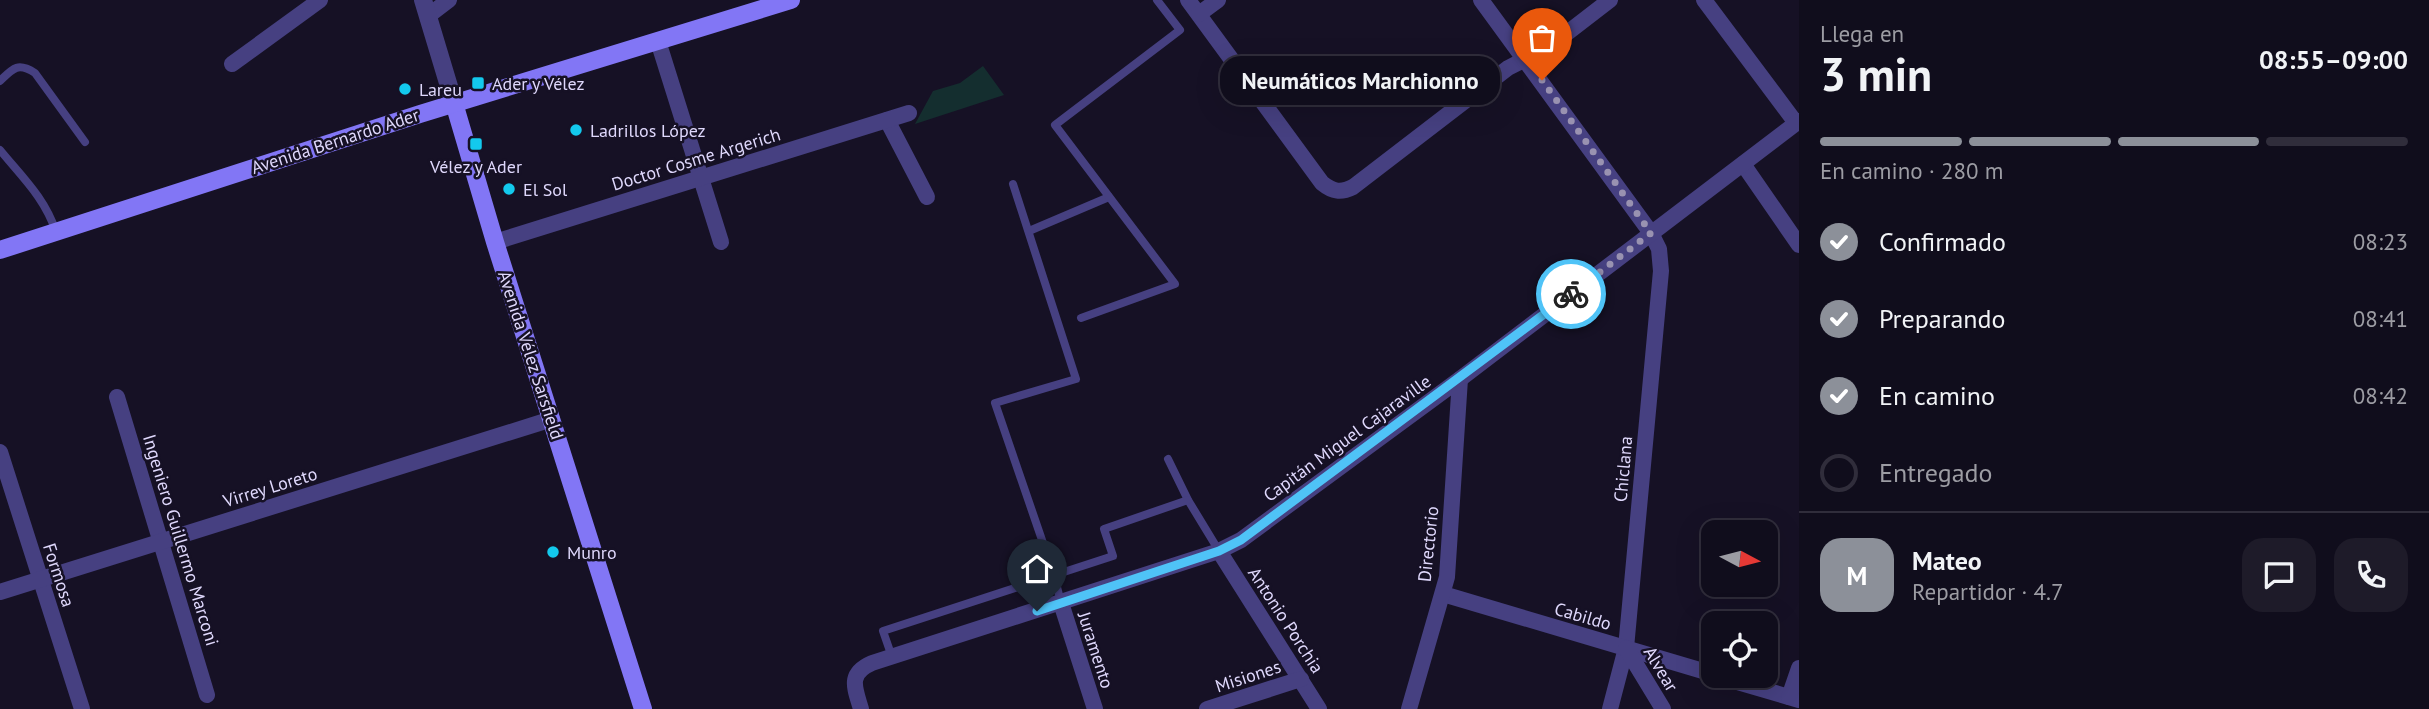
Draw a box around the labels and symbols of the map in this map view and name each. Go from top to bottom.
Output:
pin [1512,8,1572,80]
callout: Neumáticos Marchionno [1220,56,1500,104]
place label: Ader y Vélez [492,72,585,95]
marker: Ader y Vélez [470,75,486,91]
place label: Lareu [419,78,462,101]
marker: Lareu [397,81,413,97]
street label: Avenida Bernardo Ader [248,103,422,179]
place label: Ladrillos López [590,119,706,142]
marker: Ladrillos López [568,122,584,138]
street label: Doctor Cosme Argerich [609,122,783,196]
marker: Vélez y Ader [468,136,484,152]
place label: Vélez y Ader [429,155,522,178]
place label: El Sol [523,178,568,201]
marker: El Sol [501,181,517,197]
courier [1536,259,1606,329]
street label: Avenida Vélez Sarsfield [493,268,569,442]
street label: Capitán Miguel Cajaraville [1259,369,1435,507]
street label: Ingeniero Guillermo Marconi [138,431,224,649]
street label: Chiclana [1609,435,1637,503]
street label: Virrey Loreto [219,462,320,513]
street label: Directorio [1413,505,1443,583]
north arrow [1701,520,1778,597]
pin [1007,539,1067,611]
street label: Formosa [38,540,80,610]
place label: Munro [567,541,617,564]
marker: Munro [545,544,561,560]
street label: Antonio Porchia [1243,563,1329,677]
street label: Cabildo [1552,597,1614,635]
street label: Juramento [1073,608,1119,691]
street label: Alvear [1639,642,1683,696]
street label: Misiones [1212,655,1284,697]

